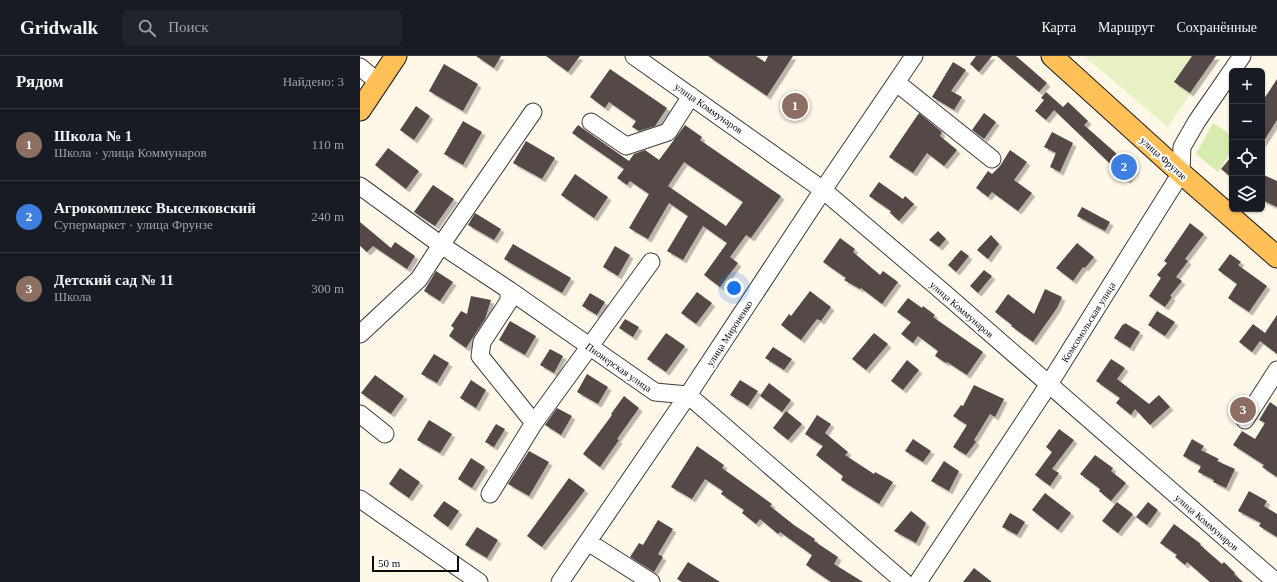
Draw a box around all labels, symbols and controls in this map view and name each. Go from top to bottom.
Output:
search box [122,10,402,46]
text: Gridwalk [20,17,98,38]
icon: search [136,17,158,39]
text: Поиск [168,19,208,35]
text: Карта [1041,20,1076,35]
text: Маршрут [1098,20,1154,35]
text: Сохранённые [1176,20,1257,35]
map controls [1229,68,1265,212]
button: + [1229,68,1265,104]
text: Рядом [16,72,64,91]
text: Найдено: 3 [283,74,344,89]
street label: улица Коммунаров [673,81,745,136]
pin: 1 [782,91,808,121]
button: − [1229,104,1265,140]
text: Школа № 1 [54,128,132,144]
street label: улица Фрунзе [1138,135,1190,182]
text: 1 [26,137,32,152]
text: 110 m [312,137,344,152]
button: locate [1229,140,1265,176]
text: Школа · улица Коммунаров [54,145,207,160]
pin: 2 [1111,152,1137,182]
button: layers [1229,176,1265,212]
text: Агрокомплекс Выселковский [54,200,256,216]
text: 2 [26,209,32,224]
text: 240 m [311,209,344,224]
text: Супермаркет · улица Фрунзе [54,217,213,232]
text: Детский сад № 11 [54,272,174,288]
your location [724,278,744,298]
street label: улица Коммунаров [928,279,996,340]
street label: Комсомольская улица [1059,280,1118,364]
text: 3 [26,281,32,296]
text: 300 m [311,281,344,296]
text: Школа [54,289,91,304]
street label: улица Мироненко [704,298,755,368]
street label: Пионерская улица [584,341,654,395]
pin: 3 [1230,395,1256,425]
street label: улица Коммунаров [1173,492,1241,553]
scale bar [372,554,459,573]
text: 50 m [378,557,400,569]

